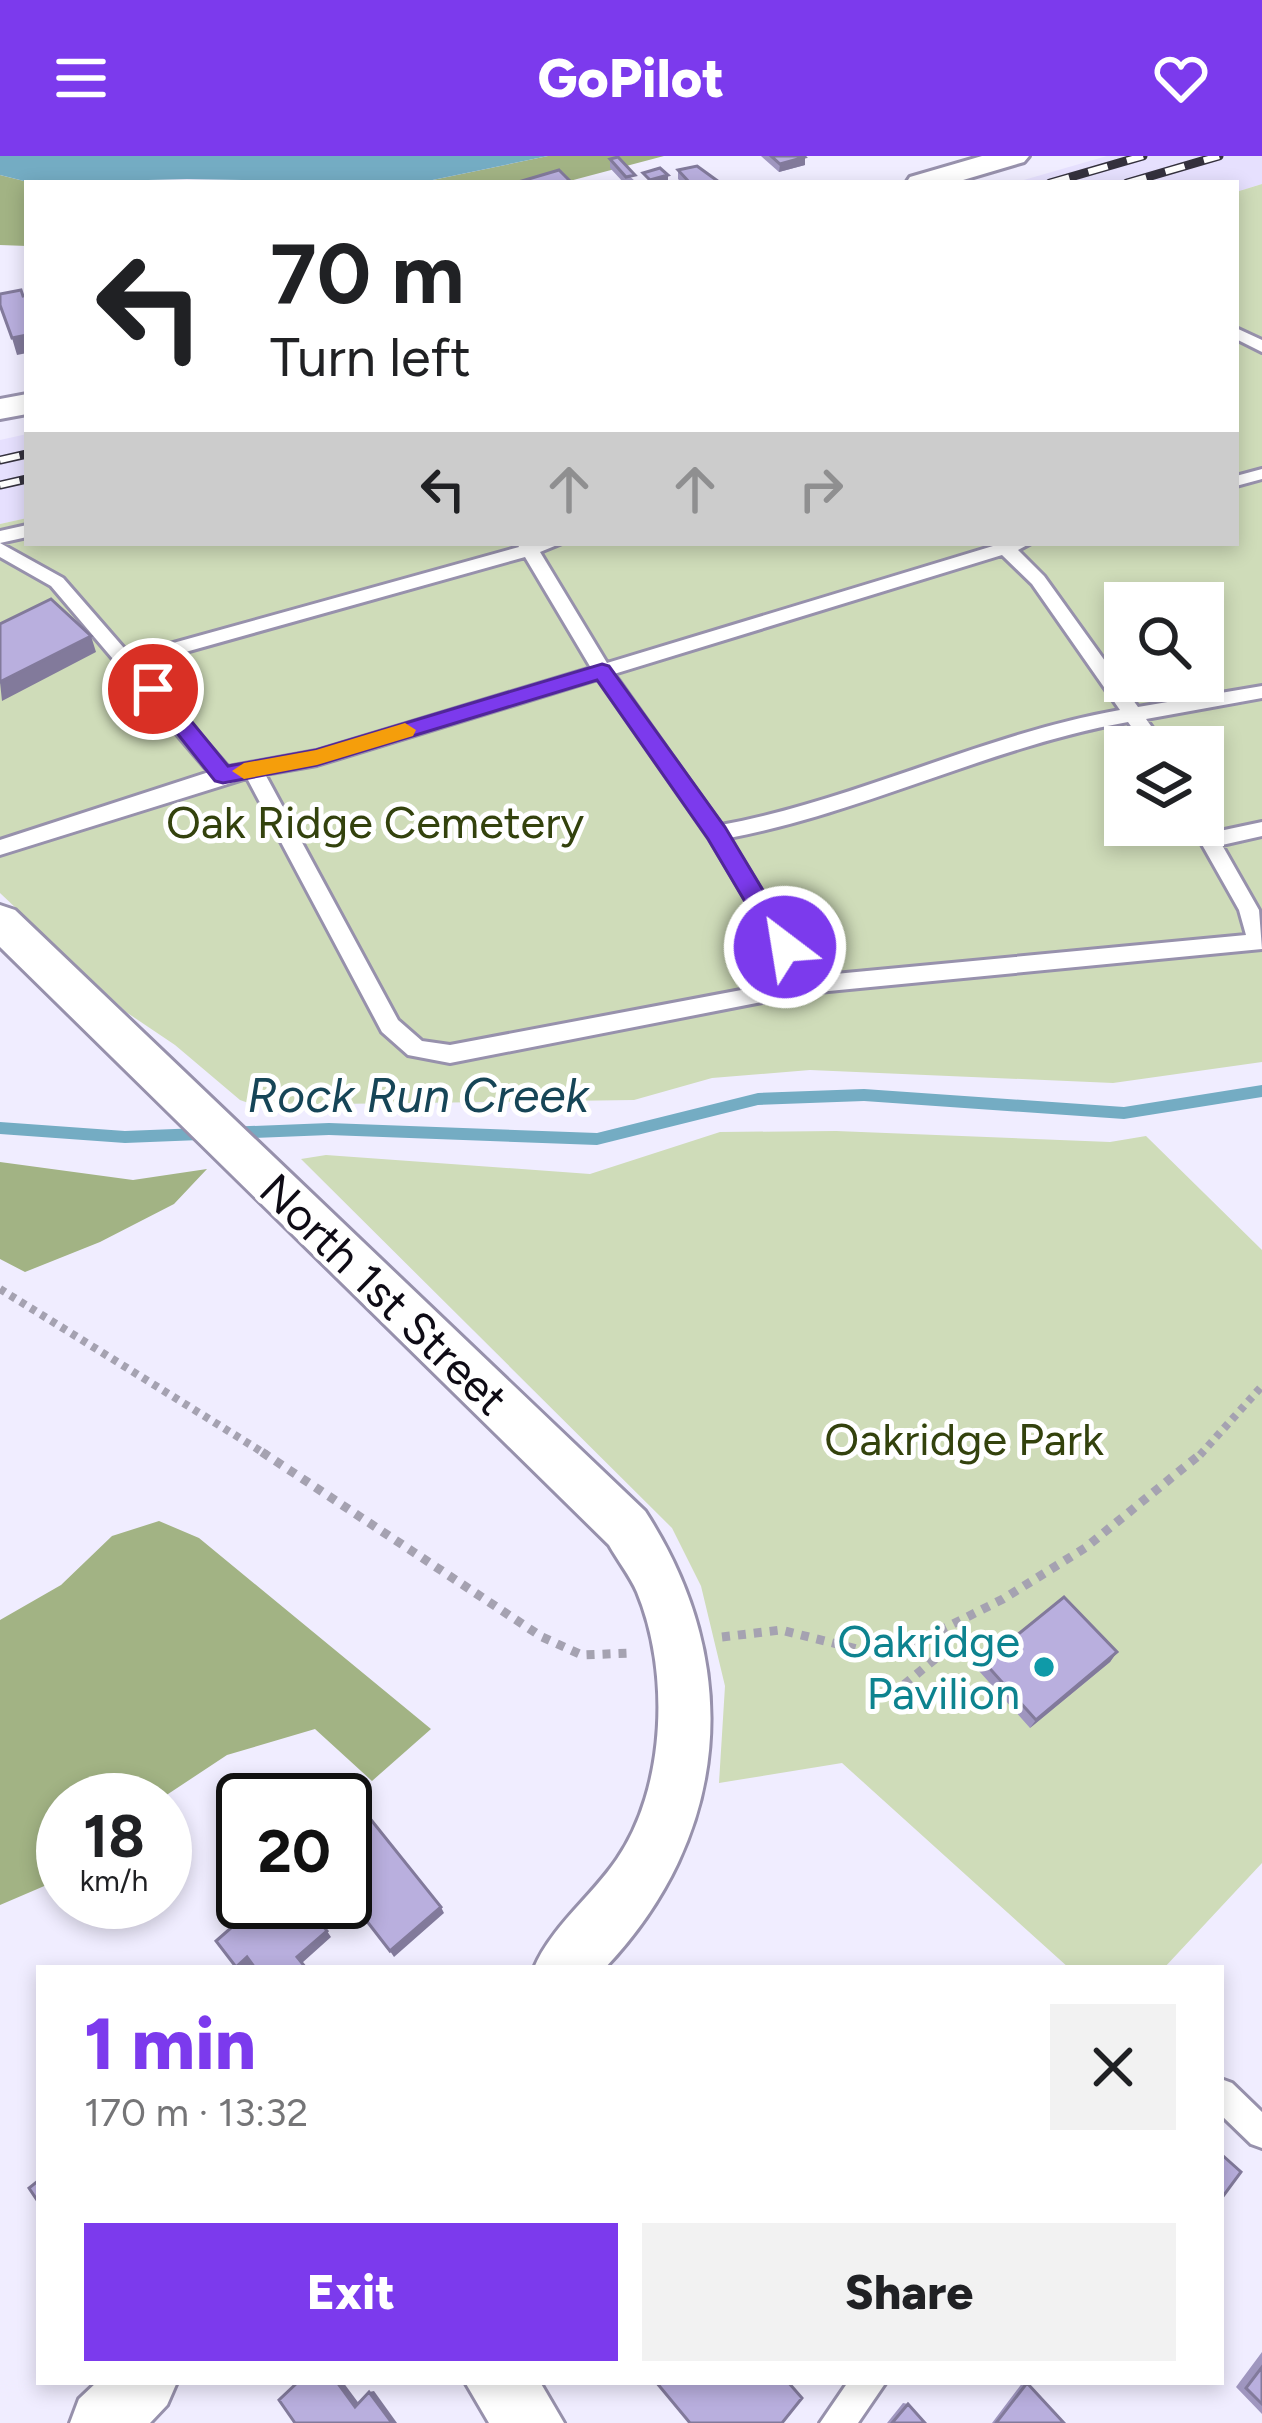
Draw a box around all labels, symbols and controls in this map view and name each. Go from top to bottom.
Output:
icon: menu [48,45,114,111]
icon: heart [1148,45,1214,111]
text: GoPilot [538,46,724,111]
text: 70 m [270,223,464,324]
icon: left [72,228,228,384]
text: Turn left [270,325,471,390]
icon: left [410,456,476,522]
icon: ahead [536,456,602,522]
icon: ahead [662,456,728,522]
icon: right [788,456,854,522]
map controls [1104,582,1224,846]
button: search [1104,582,1224,702]
pin [102,638,204,740]
icon: arrive [120,656,186,722]
button: layers [1104,726,1224,846]
park label: Oak Ridge Cemetery [166,795,584,849]
position arrow [722,884,848,1010]
water label: Rock Run Creek [247,1066,590,1124]
street label: North 1st Street [249,1162,519,1426]
park label: Oakridge Park [824,1412,1104,1466]
place label: Oakridge Pavilion [837,1614,1020,1720]
marker: Oakridge Pavilion [1031,1654,1057,1680]
speed limit sign: 20 [216,1773,372,1929]
text: 18 [83,1800,145,1872]
text: km/h [80,1862,148,1899]
text: 1 min [84,2001,256,2087]
button: close [1050,2004,1176,2130]
text: 170 m · 13:32 [84,2089,308,2136]
button: Exit [84,2223,618,2361]
button: Share [642,2223,1176,2361]

